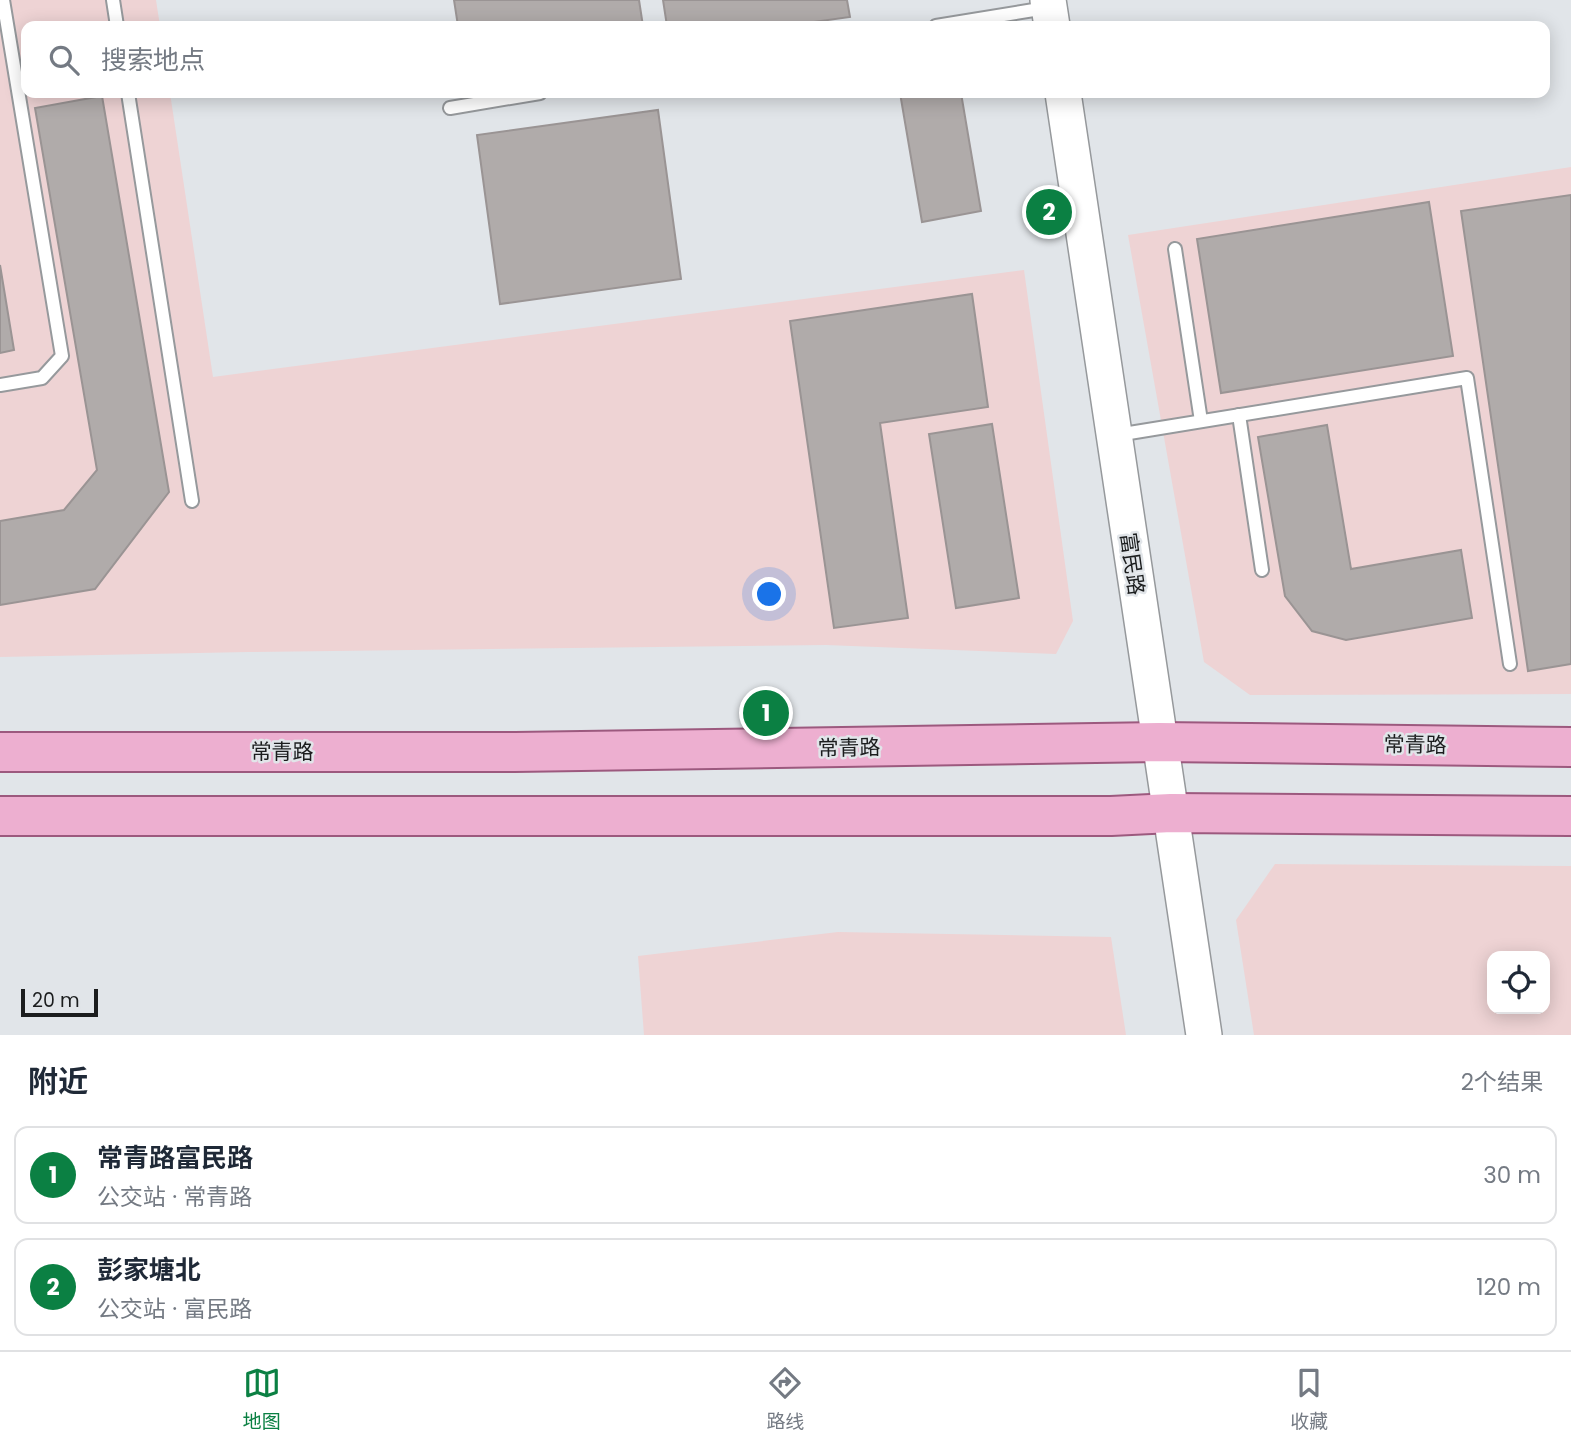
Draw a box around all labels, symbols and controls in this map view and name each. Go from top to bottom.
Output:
search box [21,21,1550,98]
icon: search [45,41,83,79]
text: 搜索地点 [101,42,205,78]
pin: 2 [1026,186,1072,238]
street label: 富民路 [1114,531,1151,597]
your location [752,577,786,611]
pin: 1 [743,687,789,739]
street label: 常青路 [1383,729,1447,760]
street label: 常青路 [817,732,881,763]
street label: 常青路 [251,737,314,766]
map controls [1487,951,1550,1014]
button: locate [1487,951,1550,1014]
scale bar [21,986,98,1018]
text: 20 m [32,987,80,1014]
text: 附近 [28,1060,88,1103]
text: 2个结果 [1461,1066,1543,1098]
text: 常青路富民路 [97,1140,253,1176]
text: 1 [49,1159,57,1191]
text: 30 m [1483,1159,1541,1191]
text: 公交站 · 常青路 [97,1181,252,1213]
text: 彭家塘北 [97,1252,201,1288]
text: 2 [46,1271,60,1303]
text: 120 m [1476,1271,1541,1303]
text: 公交站 · 富民路 [97,1293,252,1325]
tab: 地图 [243,1364,281,1436]
tab: 路线 [766,1364,804,1436]
tab: 收藏 [1290,1364,1328,1436]

